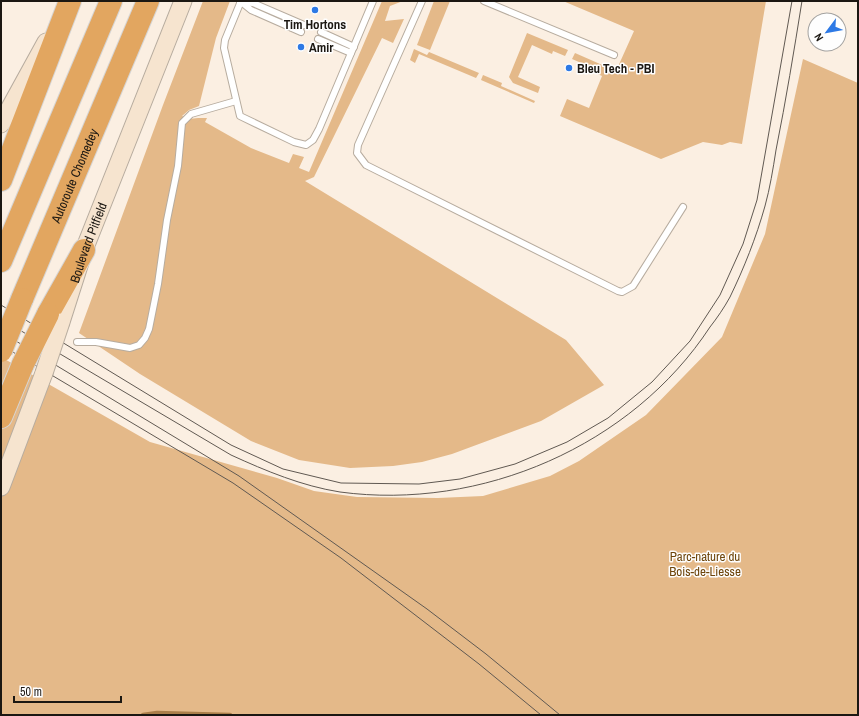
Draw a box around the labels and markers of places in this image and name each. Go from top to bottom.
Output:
marker: Tim Hortons [310,5,320,15]
place label: Tim Hortons [284,16,346,33]
place label: Amir [309,39,334,56]
marker: Amir [296,42,306,52]
place label: Bleu Tech - PBI [577,60,654,77]
marker: Bleu Tech - PBI [564,63,574,73]

